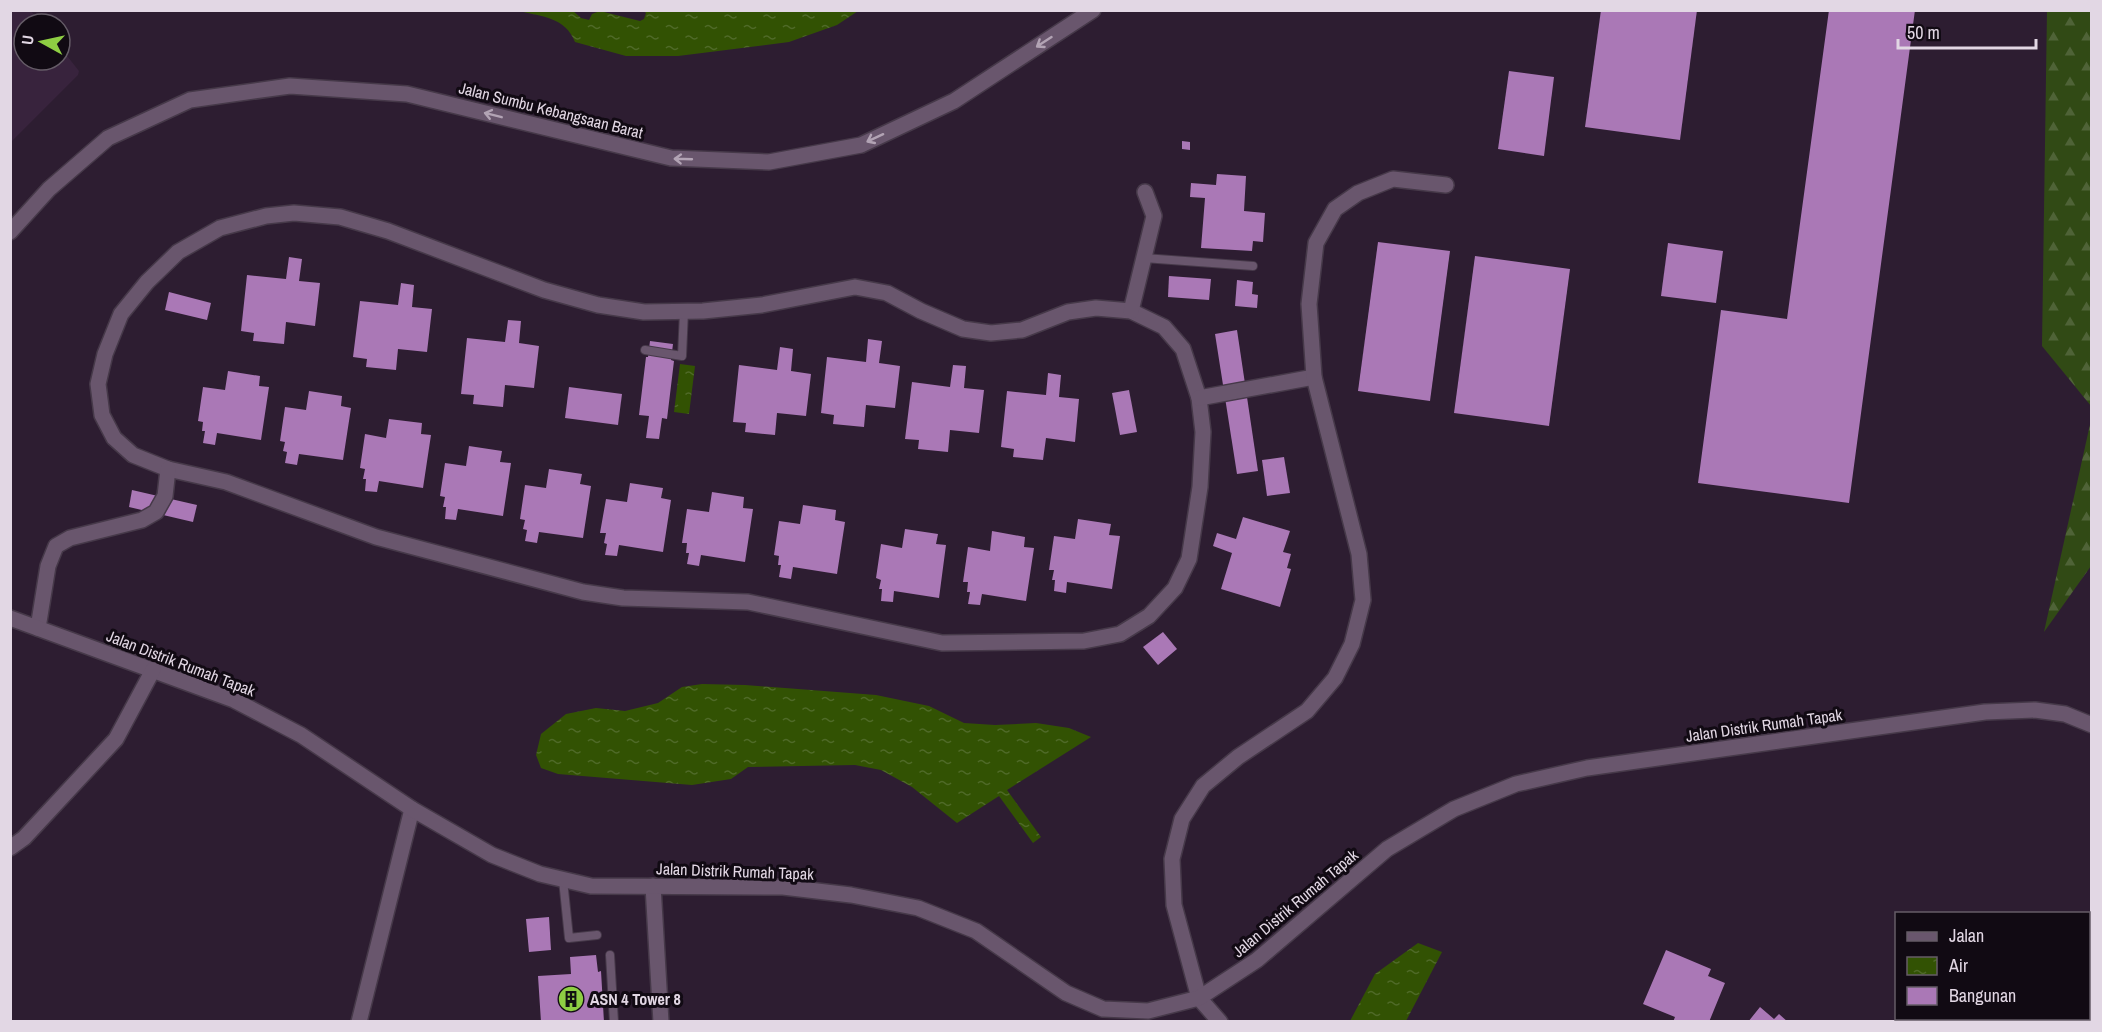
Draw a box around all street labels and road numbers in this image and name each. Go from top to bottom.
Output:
street label: Jalan Sumbu Kebangsaan Barat [457,76,646,144]
street label: Jalan Distrik Rumah Tapak [104,625,259,702]
street label: Jalan Distrik Rumah Tapak [1684,703,1844,747]
street label: Jalan Distrik Rumah Tapak [1228,844,1363,962]
street label: Jalan Distrik Rumah Tapak [656,857,815,885]

